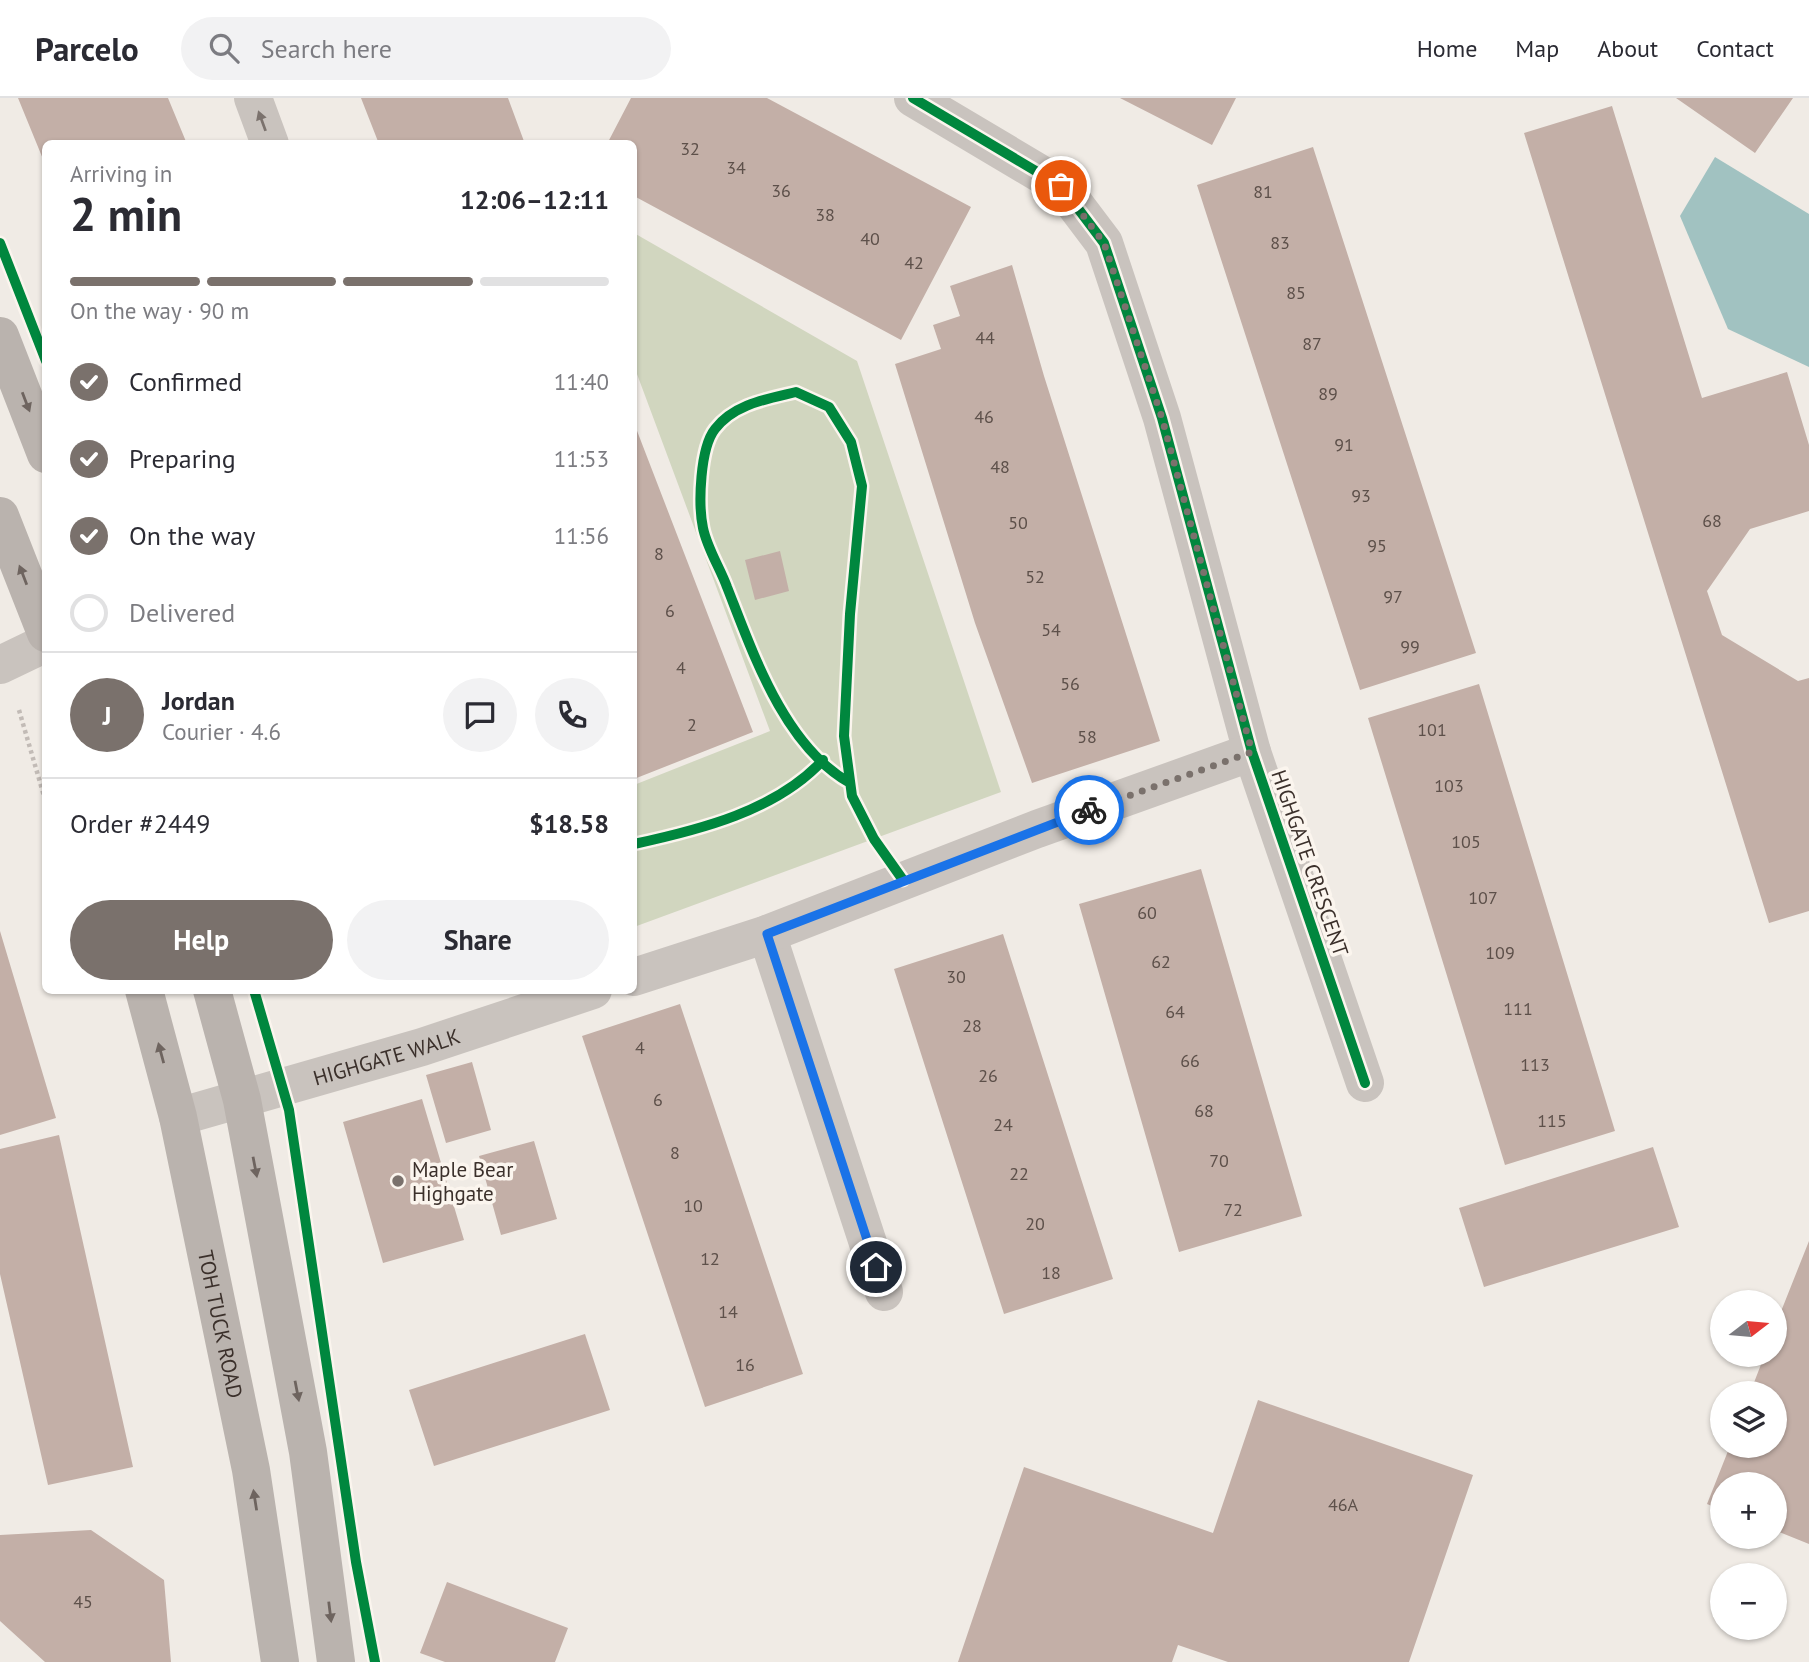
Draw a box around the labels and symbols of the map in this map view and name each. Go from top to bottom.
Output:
one-way arrow [256,110,267,131]
house number: 32 [680,137,700,160]
house number: 34 [726,156,746,179]
pin [1031,156,1091,216]
house number: 36 [771,179,791,202]
house number: 81 [1253,180,1273,203]
house number: 38 [815,203,835,226]
house number: 40 [860,227,880,250]
house number: 83 [1270,231,1290,254]
house number: 42 [904,251,924,274]
house number: 85 [1286,281,1306,304]
house number: 44 [975,326,995,349]
house number: 87 [1302,332,1322,355]
house number: 89 [1318,382,1338,405]
one-way arrow [20,392,31,413]
house number: 46 [974,405,994,428]
house number: 91 [1334,433,1354,456]
house number: 48 [990,455,1010,478]
house number: 93 [1351,484,1371,507]
house number: 68 [1702,509,1722,532]
house number: 50 [1008,511,1028,534]
house number: 95 [1367,534,1387,557]
house number: 8 [654,542,664,565]
one-way arrow [17,564,28,585]
house number: 52 [1025,565,1045,588]
house number: 97 [1383,585,1403,608]
house number: 6 [665,599,675,622]
house number: 54 [1041,618,1061,641]
house number: 99 [1400,635,1420,658]
house number: 4 [676,656,686,679]
house number: 56 [1060,672,1080,695]
house number: 2 [687,713,697,736]
house number: 101 [1417,718,1447,741]
house number: 58 [1077,725,1097,748]
street label: HIGHGATE CRESCENT [1265,766,1355,960]
house number: 103 [1434,774,1464,797]
courier [1054,775,1124,845]
house number: 105 [1451,830,1481,853]
house number: 107 [1468,886,1498,909]
house number: 60 [1137,901,1157,924]
house number: 109 [1485,941,1515,964]
house number: 62 [1151,950,1171,973]
house number: 30 [946,965,966,988]
house number: 111 [1503,997,1533,1020]
house number: 64 [1165,1000,1185,1023]
house number: 28 [962,1014,982,1037]
street label: HIGHGATE WALK [310,1022,464,1091]
house number: 4 [635,1036,645,1059]
one-way arrow [155,1042,166,1064]
house number: 66 [1180,1049,1200,1072]
house number: 113 [1520,1053,1550,1076]
house number: 26 [978,1064,998,1087]
house number: 6 [653,1088,663,1111]
house number: 68 [1194,1099,1214,1122]
house number: 115 [1537,1109,1567,1132]
house number: 24 [993,1113,1013,1136]
house number: 8 [670,1141,680,1164]
house number: 70 [1209,1149,1229,1172]
one-way arrow [249,1156,260,1178]
place label: Maple Bear Highgate [412,1156,513,1207]
house number: 22 [1009,1162,1029,1185]
marker: Maple Bear Highgate [390,1173,406,1189]
house number: 10 [683,1194,703,1217]
house number: 72 [1223,1198,1243,1221]
house number: 20 [1025,1212,1045,1235]
pin [846,1237,906,1297]
house number: 12 [700,1247,720,1270]
street label: TOH TUCK ROAD [192,1248,249,1401]
house number: 18 [1041,1261,1061,1284]
north arrow [1710,1290,1787,1367]
house number: 14 [718,1300,738,1323]
house number: 16 [735,1353,755,1376]
one-way arrow [292,1380,303,1402]
one-way arrow [249,1488,260,1510]
house number: 46A [1328,1493,1359,1516]
house number: 45 [73,1590,93,1613]
one-way arrow [325,1601,336,1623]

